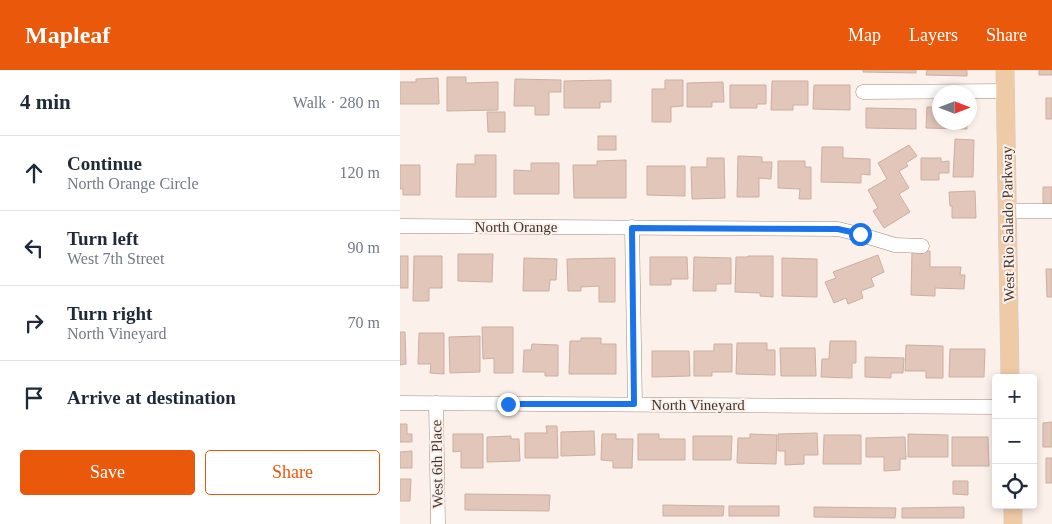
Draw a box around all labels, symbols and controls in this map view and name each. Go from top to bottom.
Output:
text: Mapleaf [25,22,110,48]
text: Map [848,25,881,45]
text: Layers [909,25,958,45]
text: Share [986,25,1027,45]
north arrow [932,85,977,130]
text: 4 min [20,90,71,114]
text: Walk · 280 m [293,94,380,111]
street label: West Rio Salado Parkway [999,145,1017,302]
text: Continue [67,153,142,174]
icon: ahead [20,159,48,187]
text: 120 m [340,164,380,181]
text: North Orange Circle [67,175,199,192]
street label: North Orange [475,219,558,235]
route start [849,223,872,246]
text: Turn left [67,228,139,249]
icon: left [20,234,48,262]
text: 90 m [348,239,380,256]
text: West 7th Street [67,250,164,267]
text: Turn right [67,303,152,324]
icon: right [20,309,48,337]
text: 70 m [348,314,380,331]
text: North Vineyard [67,325,167,342]
map controls [992,374,1037,509]
button: + [992,374,1037,419]
icon: arrive [20,384,48,412]
text: Arrive at destination [67,387,236,408]
route end [497,393,520,416]
street label: North Vineyard [651,397,745,413]
street label: West 6th Place [428,419,446,509]
button: − [992,419,1037,464]
button: Save [20,450,195,495]
button: Share [205,450,380,495]
button: locate [992,464,1037,509]

